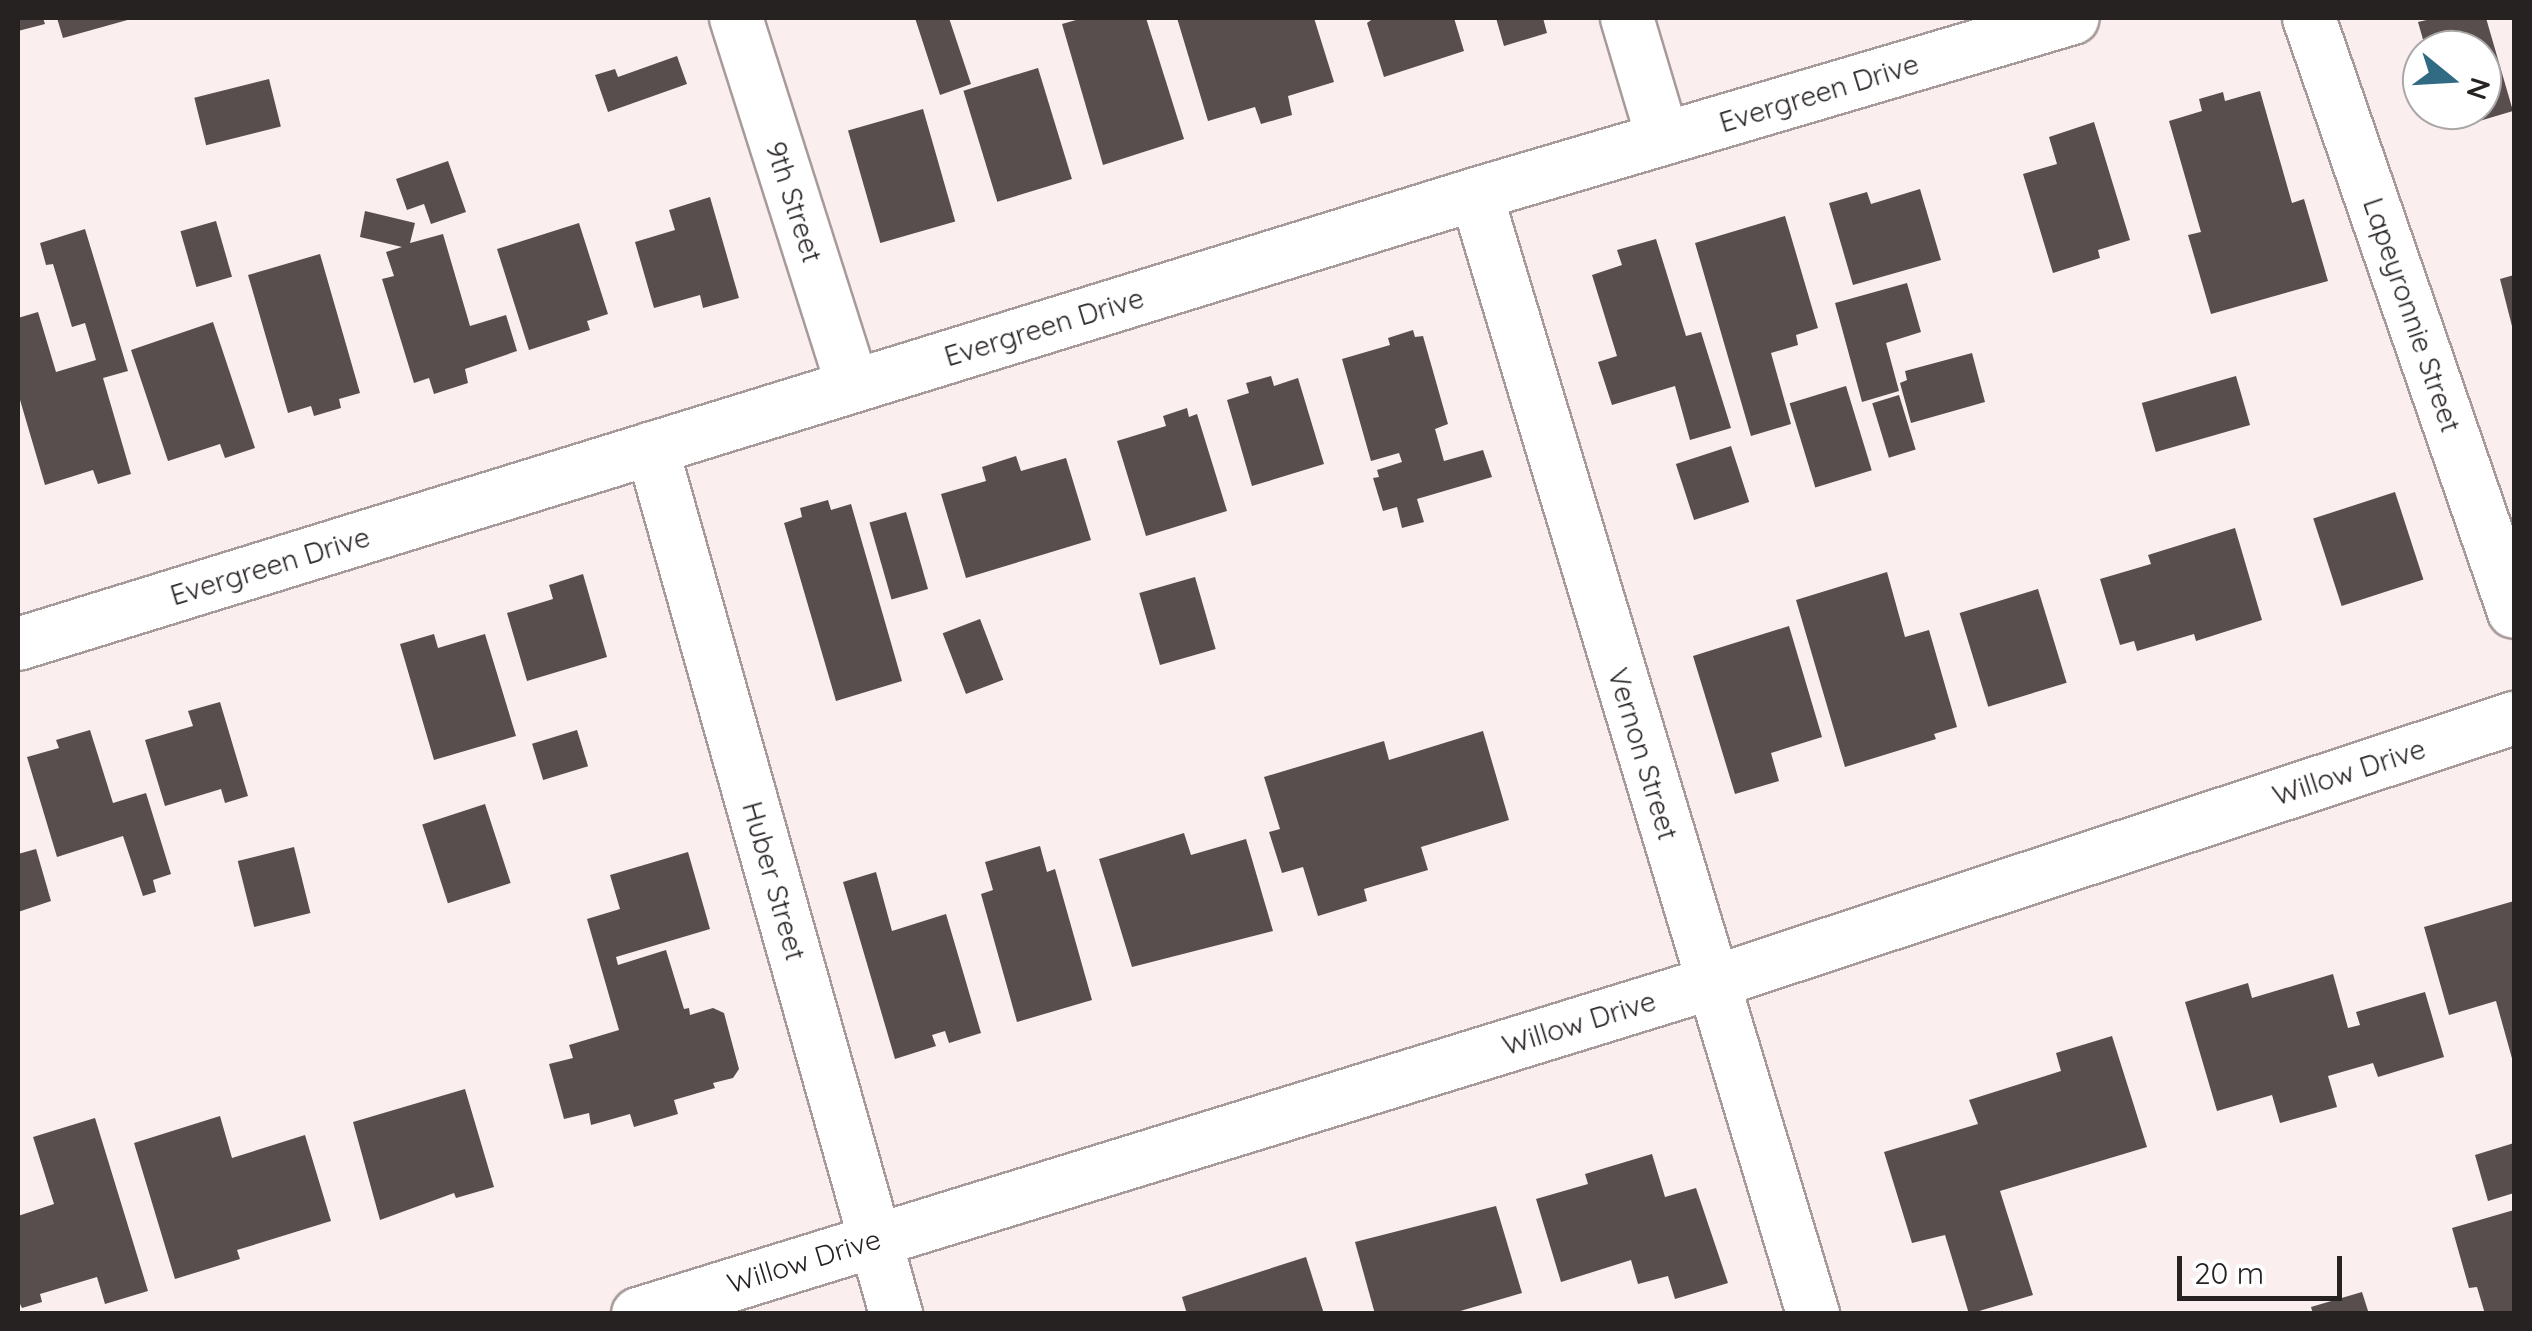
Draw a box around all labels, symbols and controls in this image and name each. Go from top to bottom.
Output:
north arrow [2402,30,2502,130]
street label: Evergreen Drive [1715,47,1923,139]
text: N [2459,74,2499,104]
street label: 9th Street [759,137,829,267]
street label: Lapeyronnie Street [2356,193,2468,437]
street label: Evergreen Drive [940,281,1148,373]
street label: Evergreen Drive [166,520,374,612]
street label: Vernon Street [1601,664,1685,844]
street label: Willow Drive [2268,732,2430,812]
street label: Huber Street [735,798,813,964]
street label: Willow Drive [1498,984,1660,1062]
street label: Willow Drive [723,1222,885,1300]
scale bar [2182,1236,2347,1298]
text: 20 m [2194,1254,2264,1292]

